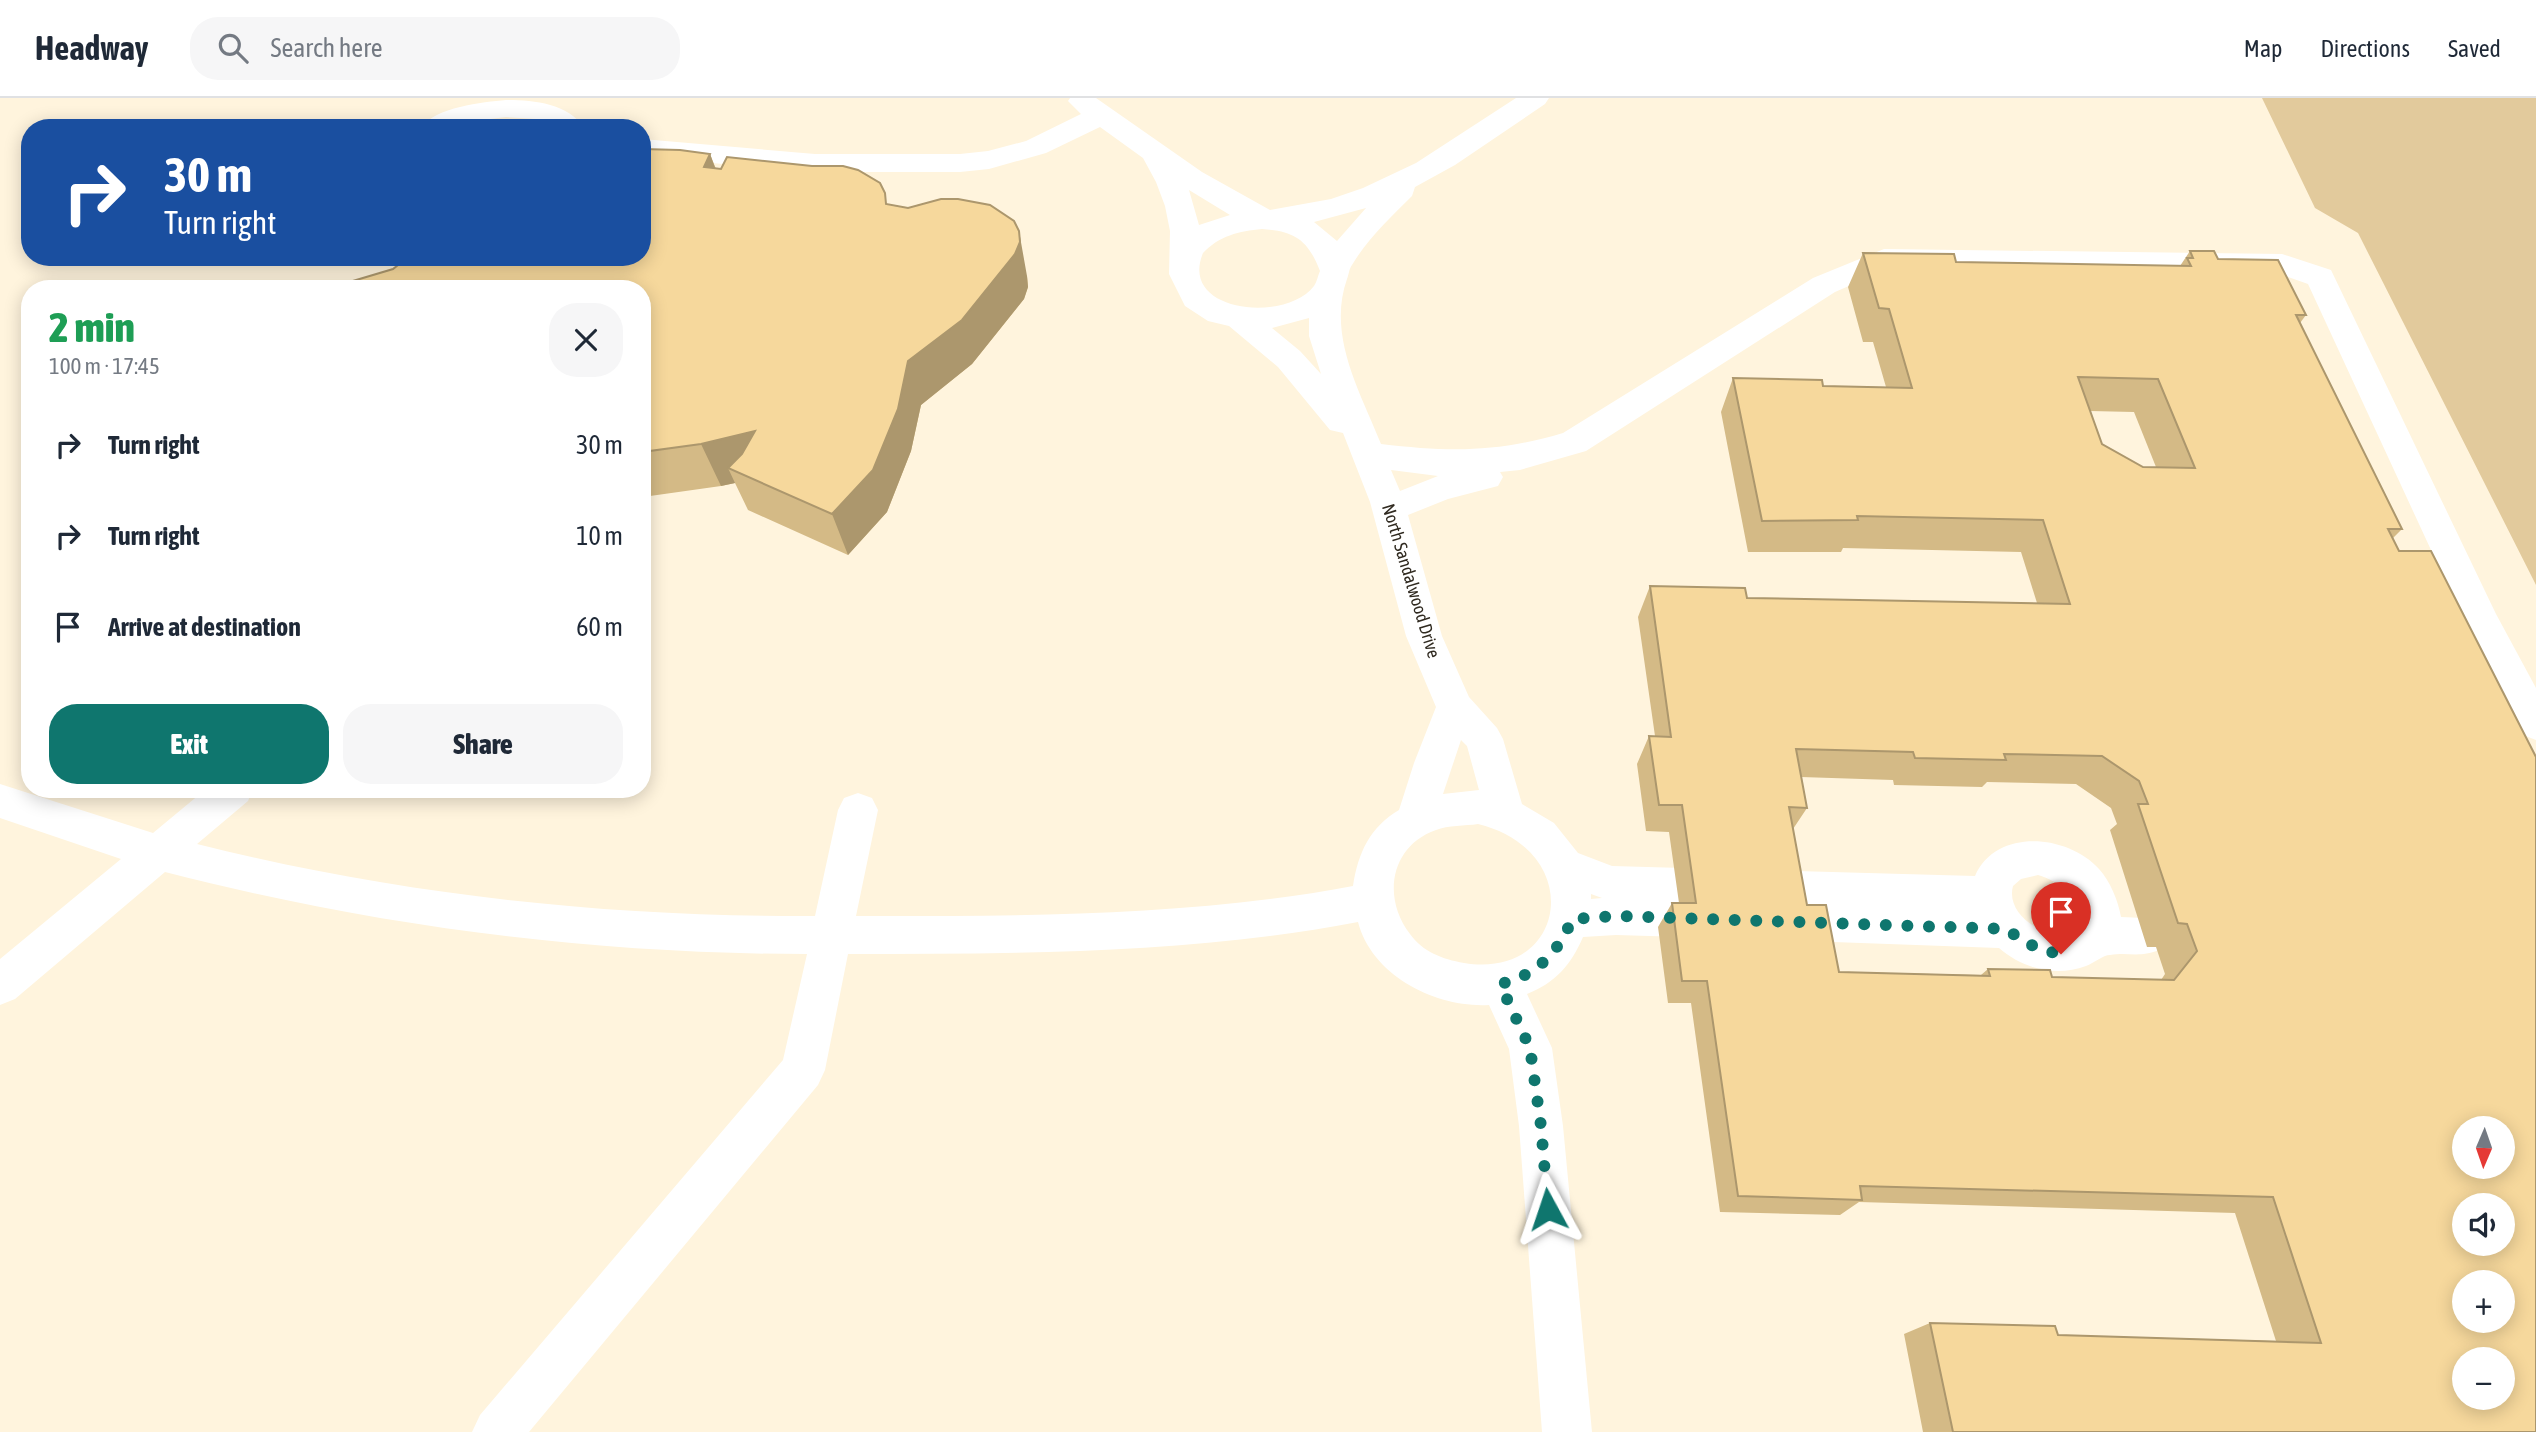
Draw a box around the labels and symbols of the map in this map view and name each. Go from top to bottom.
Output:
street label: North Sandalwood Drive [1378,501,1445,661]
pin [2031,882,2091,954]
north arrow [2452,1116,2515,1180]
position arrow [1511,1172,1585,1246]

